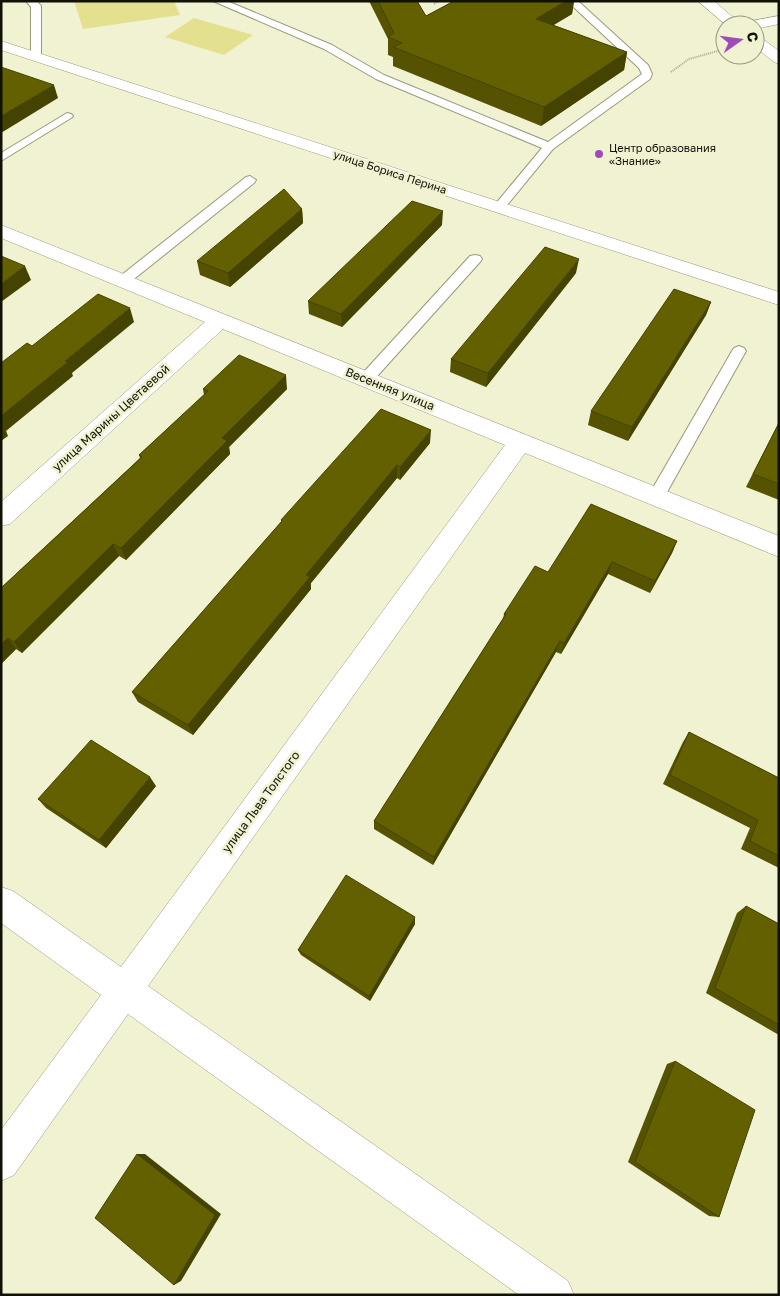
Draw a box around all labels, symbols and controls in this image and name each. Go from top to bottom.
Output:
north arrow [715,15,765,65]
text: С [744,30,763,44]
place label: Центр образования «Знание» [609,141,716,167]
street label: улица Бориса Перина [332,147,448,196]
marker: Центр образования «Знание» [593,148,605,160]
street label: улица Марины Цветаевой [49,361,172,474]
street label: Весенняя улица [343,364,437,413]
street label: улица Льва Толстого [219,748,303,856]

